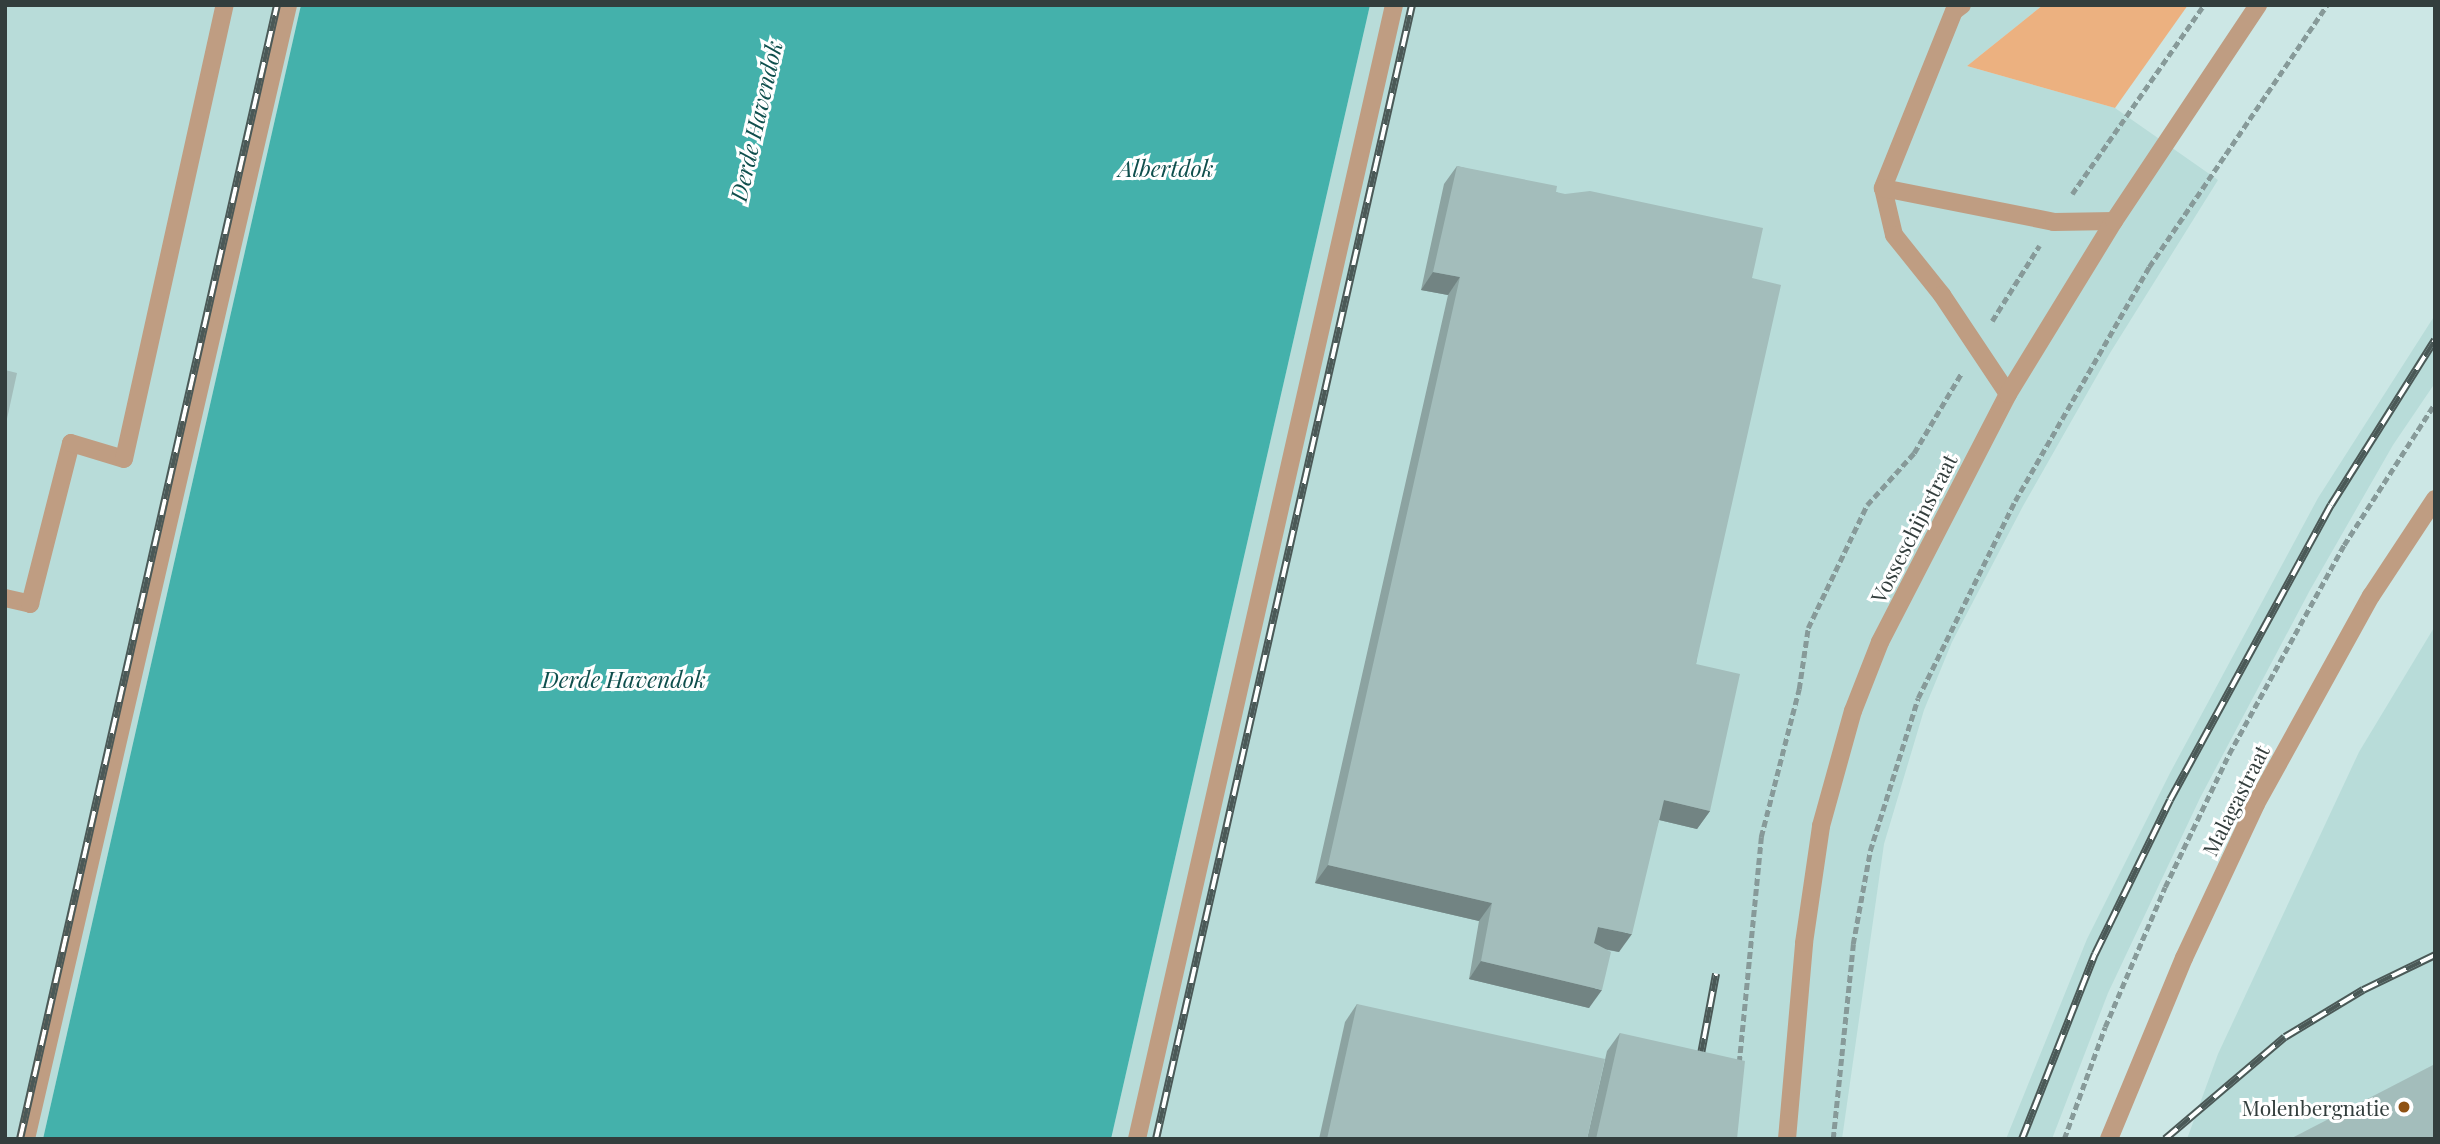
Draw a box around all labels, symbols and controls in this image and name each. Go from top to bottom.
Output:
water label: Derde Havendok [724,38,788,204]
water label: Albertdok [1118,154,1214,182]
street label: Vosseschijnstraat [1865,449,1961,607]
water label: Derde Havendok [542,665,706,693]
street label: Malagastraat [2196,740,2274,860]
place label: Molenbergnatie [2242,1094,2390,1120]
marker: Molenbergnatie [2396,1099,2412,1115]

